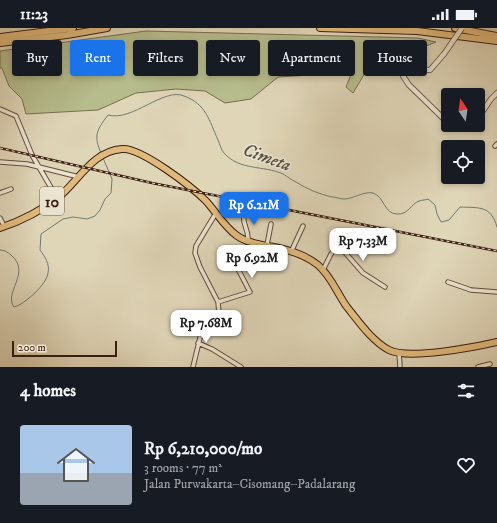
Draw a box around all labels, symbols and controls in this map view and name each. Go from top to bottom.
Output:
text: 11:23 [20,5,48,24]
chip: Buy [12,40,62,76]
chip: Rent [70,40,125,76]
chip: Filters [133,40,198,76]
chip: New [206,40,260,76]
chip: Apartment [268,40,355,76]
chip: House [363,40,427,76]
north arrow [441,88,485,132]
map controls [441,88,485,184]
water label: Cimeta [240,139,294,177]
button: locate [441,140,485,184]
road number: 10 [40,187,64,215]
pin: Rp 6.21M [213,192,295,226]
text: Rp 6.21M [229,197,279,213]
pin: Rp 7.33M [322,228,404,262]
text: Rp 7.33M [338,233,388,249]
pin: Rp 6.92M [211,245,293,279]
text: Rp 6.92M [226,250,278,266]
pin: Rp 7.68M [165,310,247,344]
text: Rp 7.68M [180,315,232,331]
scale bar [12,339,117,358]
text: 200 m [18,341,46,355]
text: 4 homes [20,380,76,402]
icon: filters [455,380,477,402]
text: Rp 6,210,000/mo [144,438,262,460]
icon: home [52,441,100,489]
icon: heart [455,454,477,476]
text: 3 rooms · 77 m² [144,460,222,476]
text: Jalan Purwakarta–Cisomang–Padalarang [144,476,355,492]

